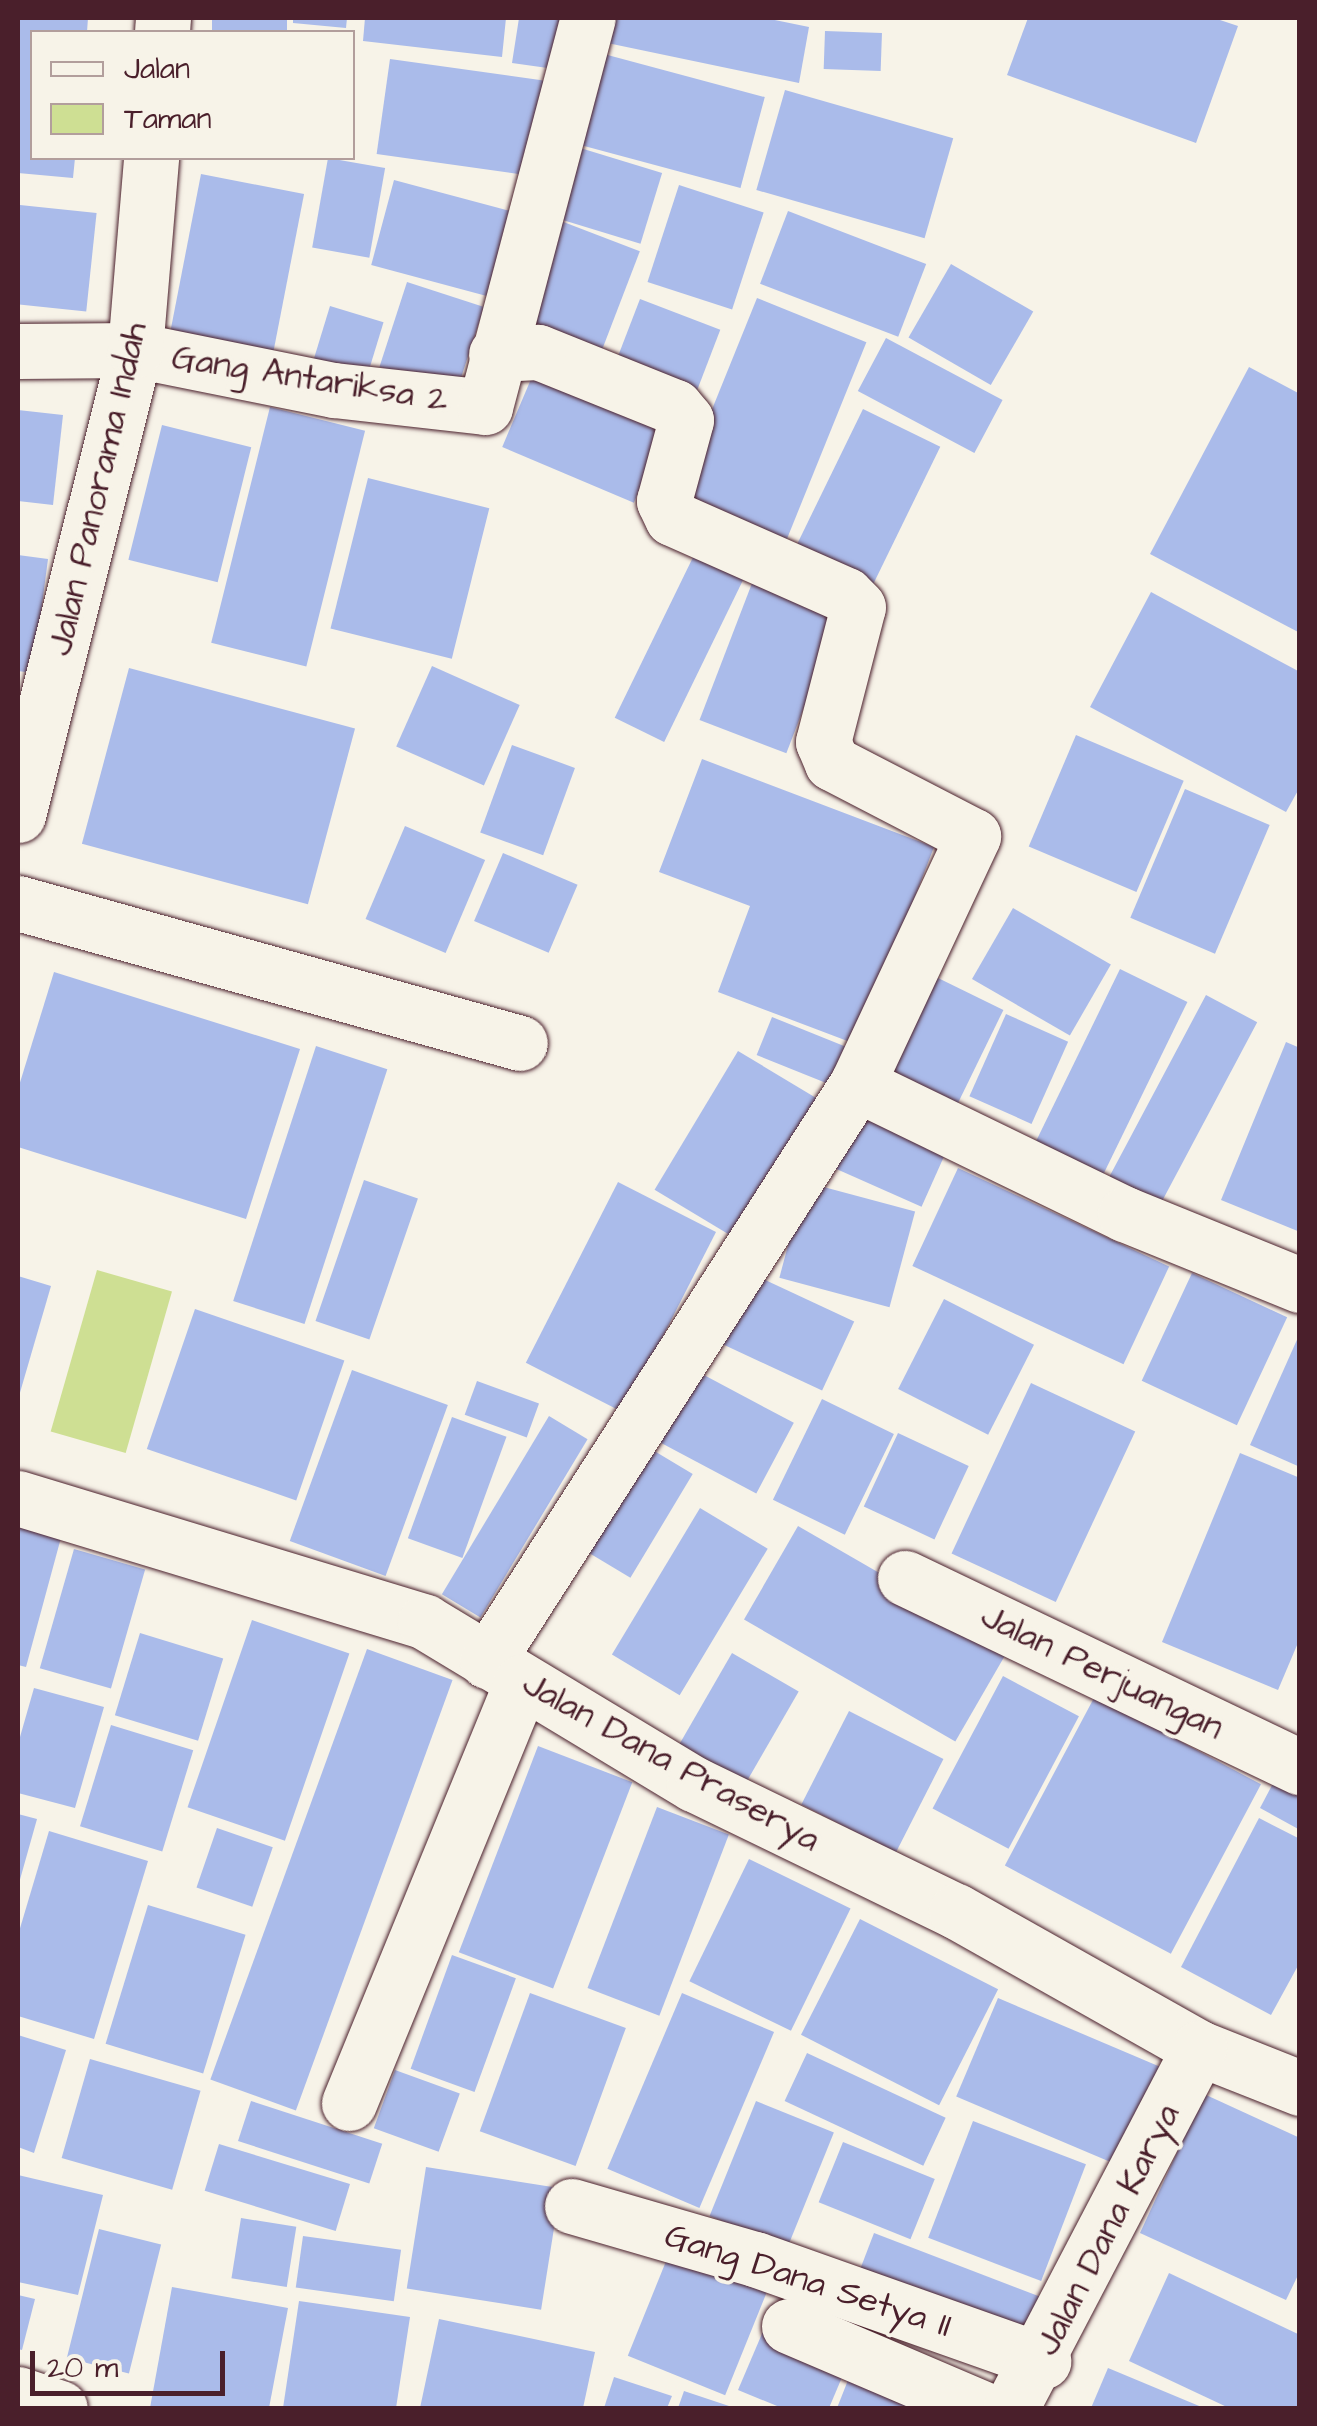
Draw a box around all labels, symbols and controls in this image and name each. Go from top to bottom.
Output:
legend [30,30,355,160]
text: Jalan [124,48,190,90]
text: Taman [124,98,212,140]
street label: Jalan Panorama Indah [39,318,157,660]
street label: Gang Antariksa 2 [169,336,451,422]
street label: Jalan Perjuangan [974,1595,1230,1749]
street label: Jalan Dana Praserya [515,1663,827,1861]
street label: Jalan Dana Karya [1027,2097,1189,2363]
street label: Gang Dana Setya II [660,2215,956,2347]
scale bar [35,2331,230,2393]
text: 20 m [47,2347,118,2389]

